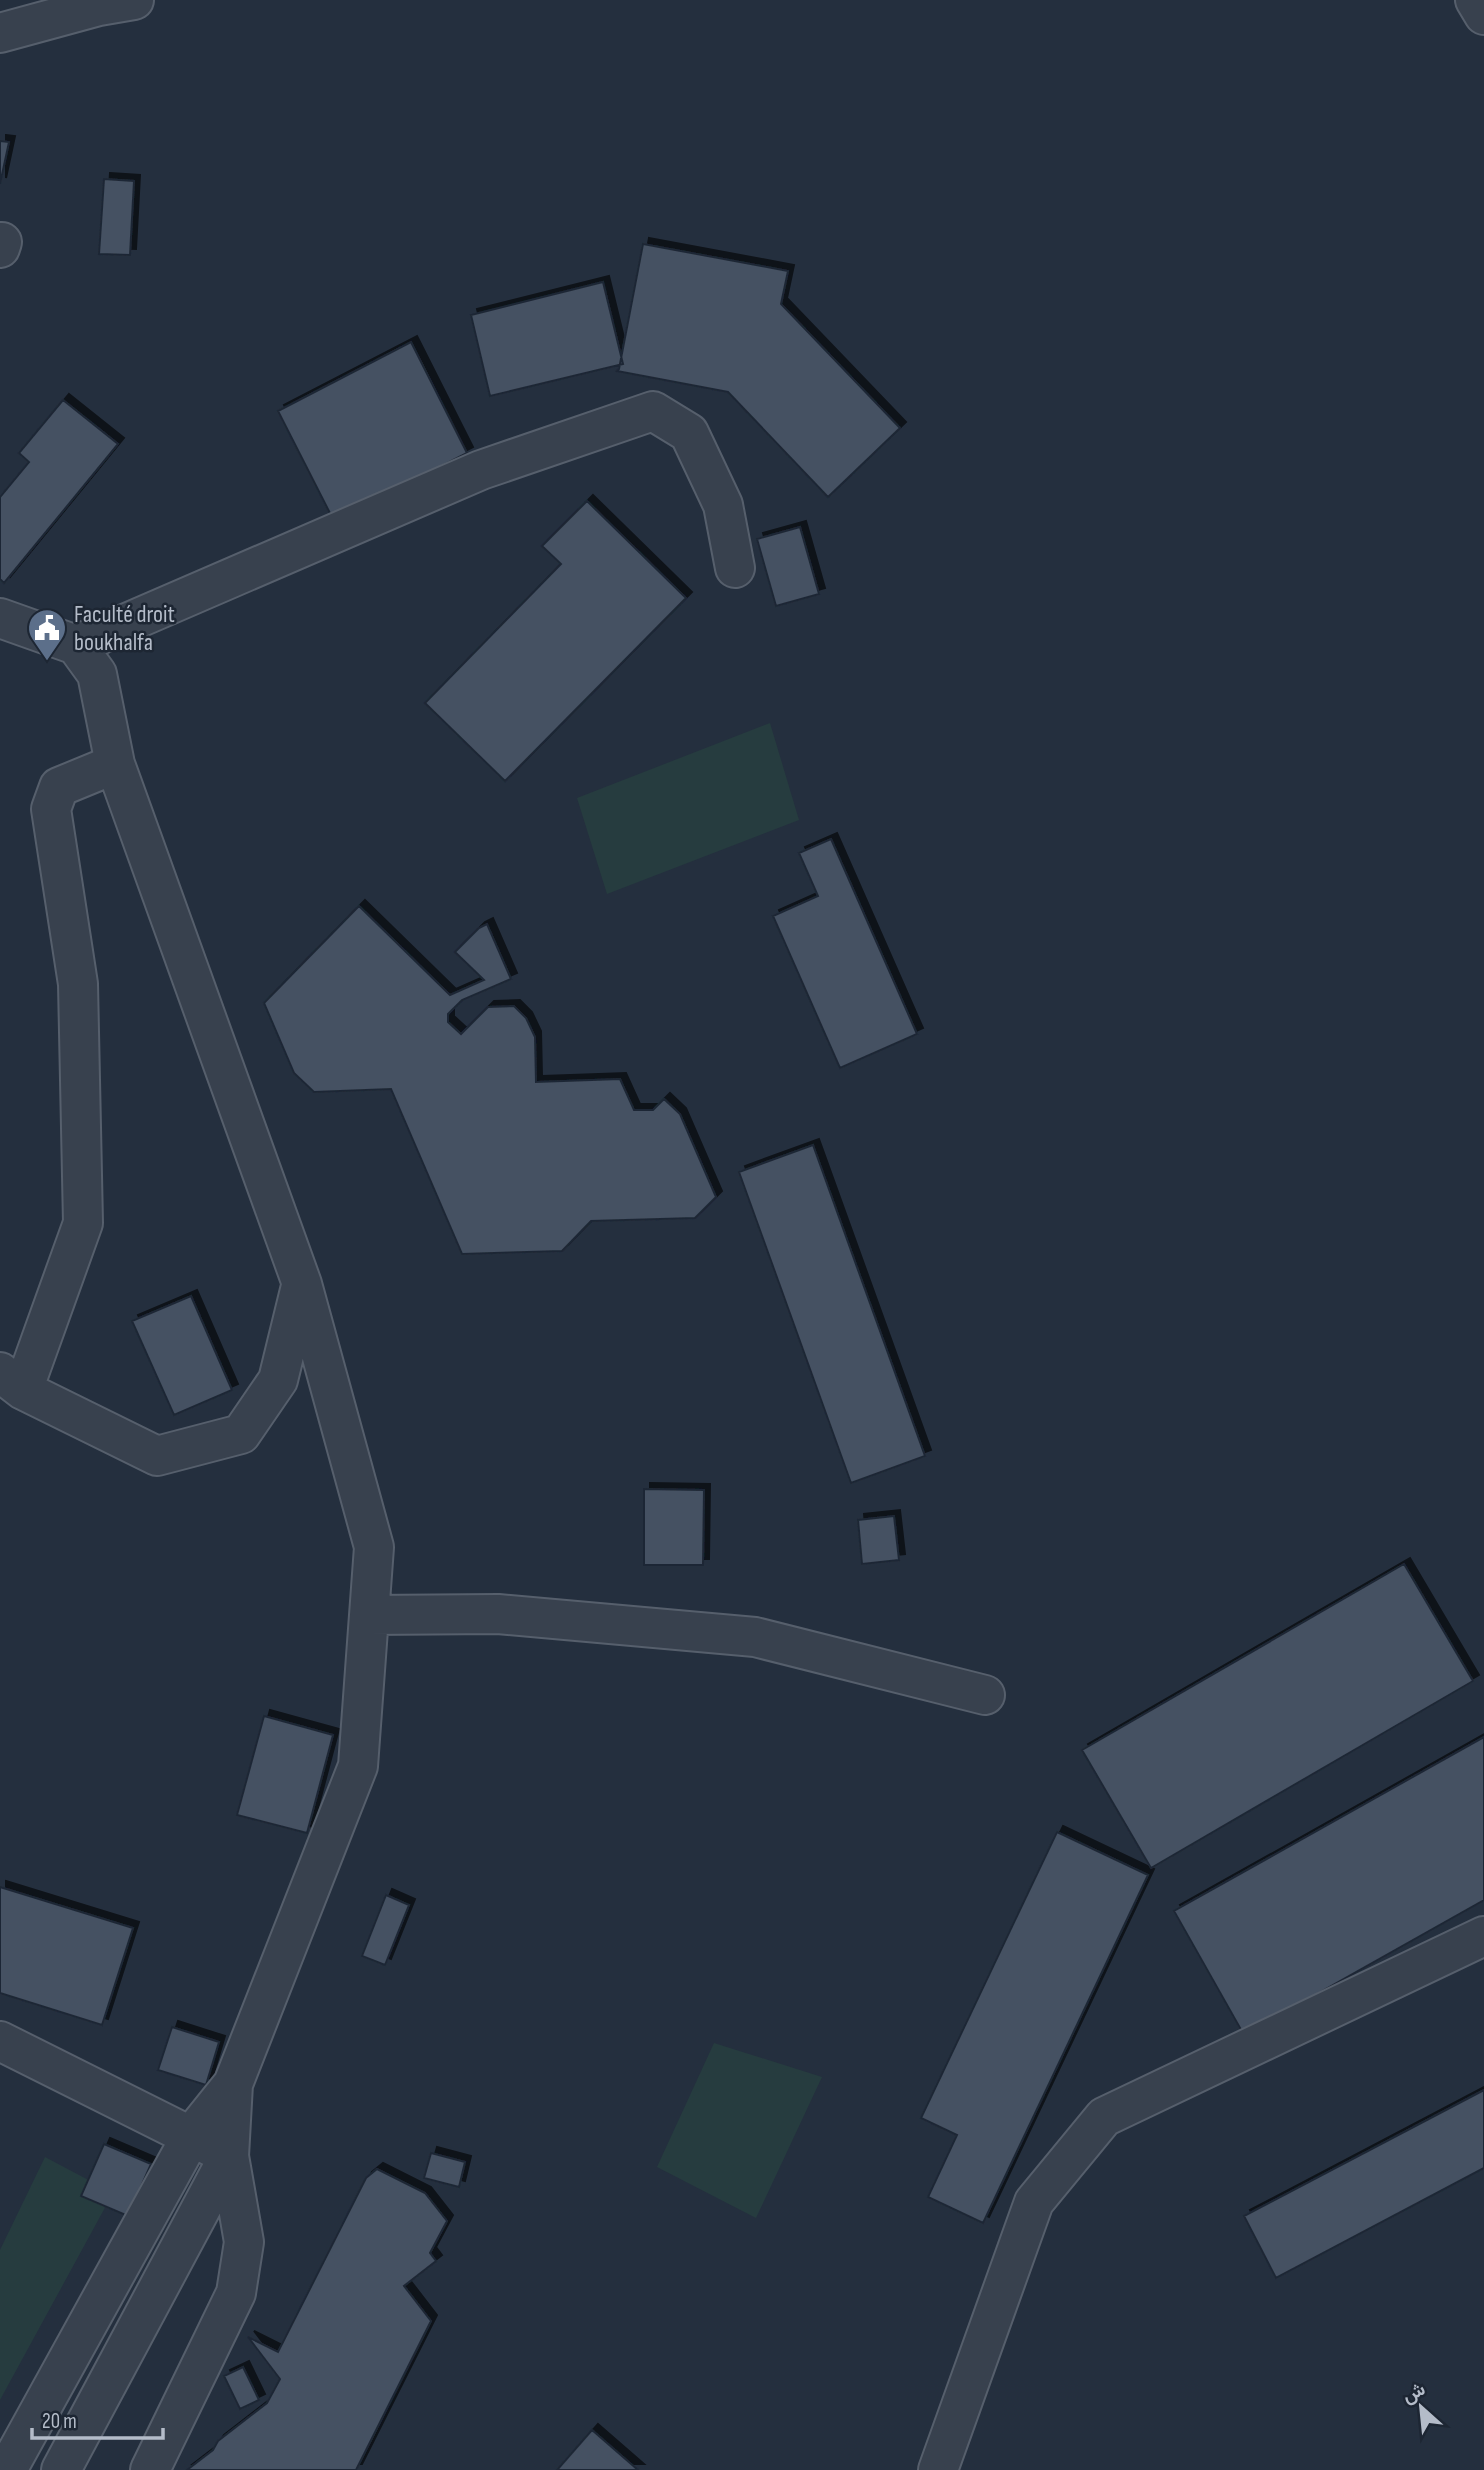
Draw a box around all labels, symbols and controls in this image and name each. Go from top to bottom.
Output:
place label: Faculté droit boukhalfa [74,600,175,657]
public building icon: Faculté droit boukhalfa [26,607,68,662]
north arrow [1386,2372,1456,2442]
text: ش [1399,2378,1430,2409]
scale bar [32,2396,163,2440]
text: 20 m [42,2409,77,2434]

